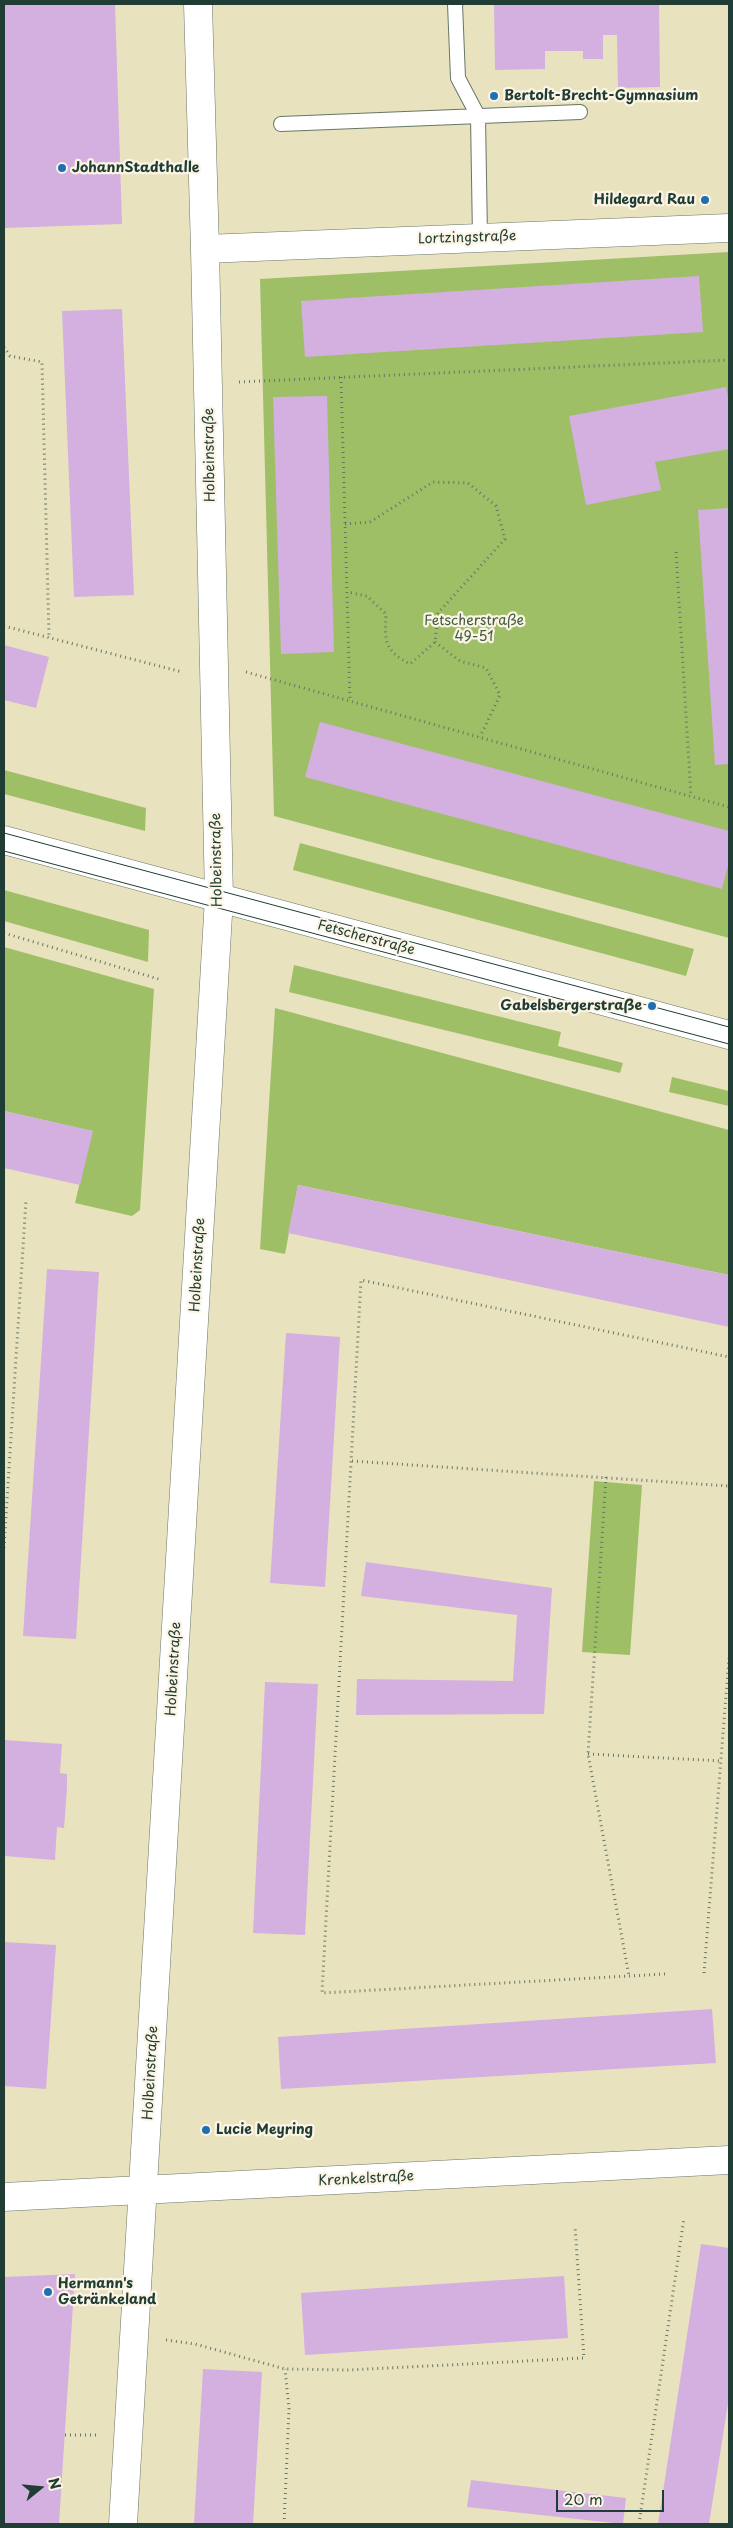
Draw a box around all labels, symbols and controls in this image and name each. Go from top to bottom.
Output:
place label: Bertolt-Brecht-Gymnasium [504,88,698,104]
marker: Bertolt-Brecht-Gymnasium [488,90,500,102]
place label: JohannStadthalle [72,160,199,176]
marker: JohannStadthalle [56,162,68,174]
place label: Hildegard Rau [594,192,695,208]
marker: Hildegard Rau [699,194,711,206]
street label: Lortzingstraße [418,228,516,248]
street label: Holbeinstraße [201,408,219,502]
park label: Fetscherstraße 49-51 [424,613,524,646]
street label: Holbeinstraße [208,813,226,907]
street label: Fetscherstraße [315,917,417,959]
place label: Gabelsbergerstraße [500,998,642,1014]
marker: Gabelsbergerstraße [646,1000,658,1012]
street label: Holbeinstraße [187,1217,209,1313]
street label: Holbeinstraße [163,1621,185,1717]
street label: Holbeinstraße [140,2025,162,2121]
place label: Lucie Meyring [216,2122,313,2138]
marker: Lucie Meyring [200,2124,212,2136]
street label: Krenkelstraße [318,2168,414,2190]
place label: Hermann's Getränkeland [58,2276,156,2308]
marker: Hermann's Getränkeland [42,2286,54,2298]
north arrow [15,2463,65,2513]
text: N [43,2475,66,2492]
scale bar [558,2480,666,2512]
text: 20 m [564,2487,603,2510]

